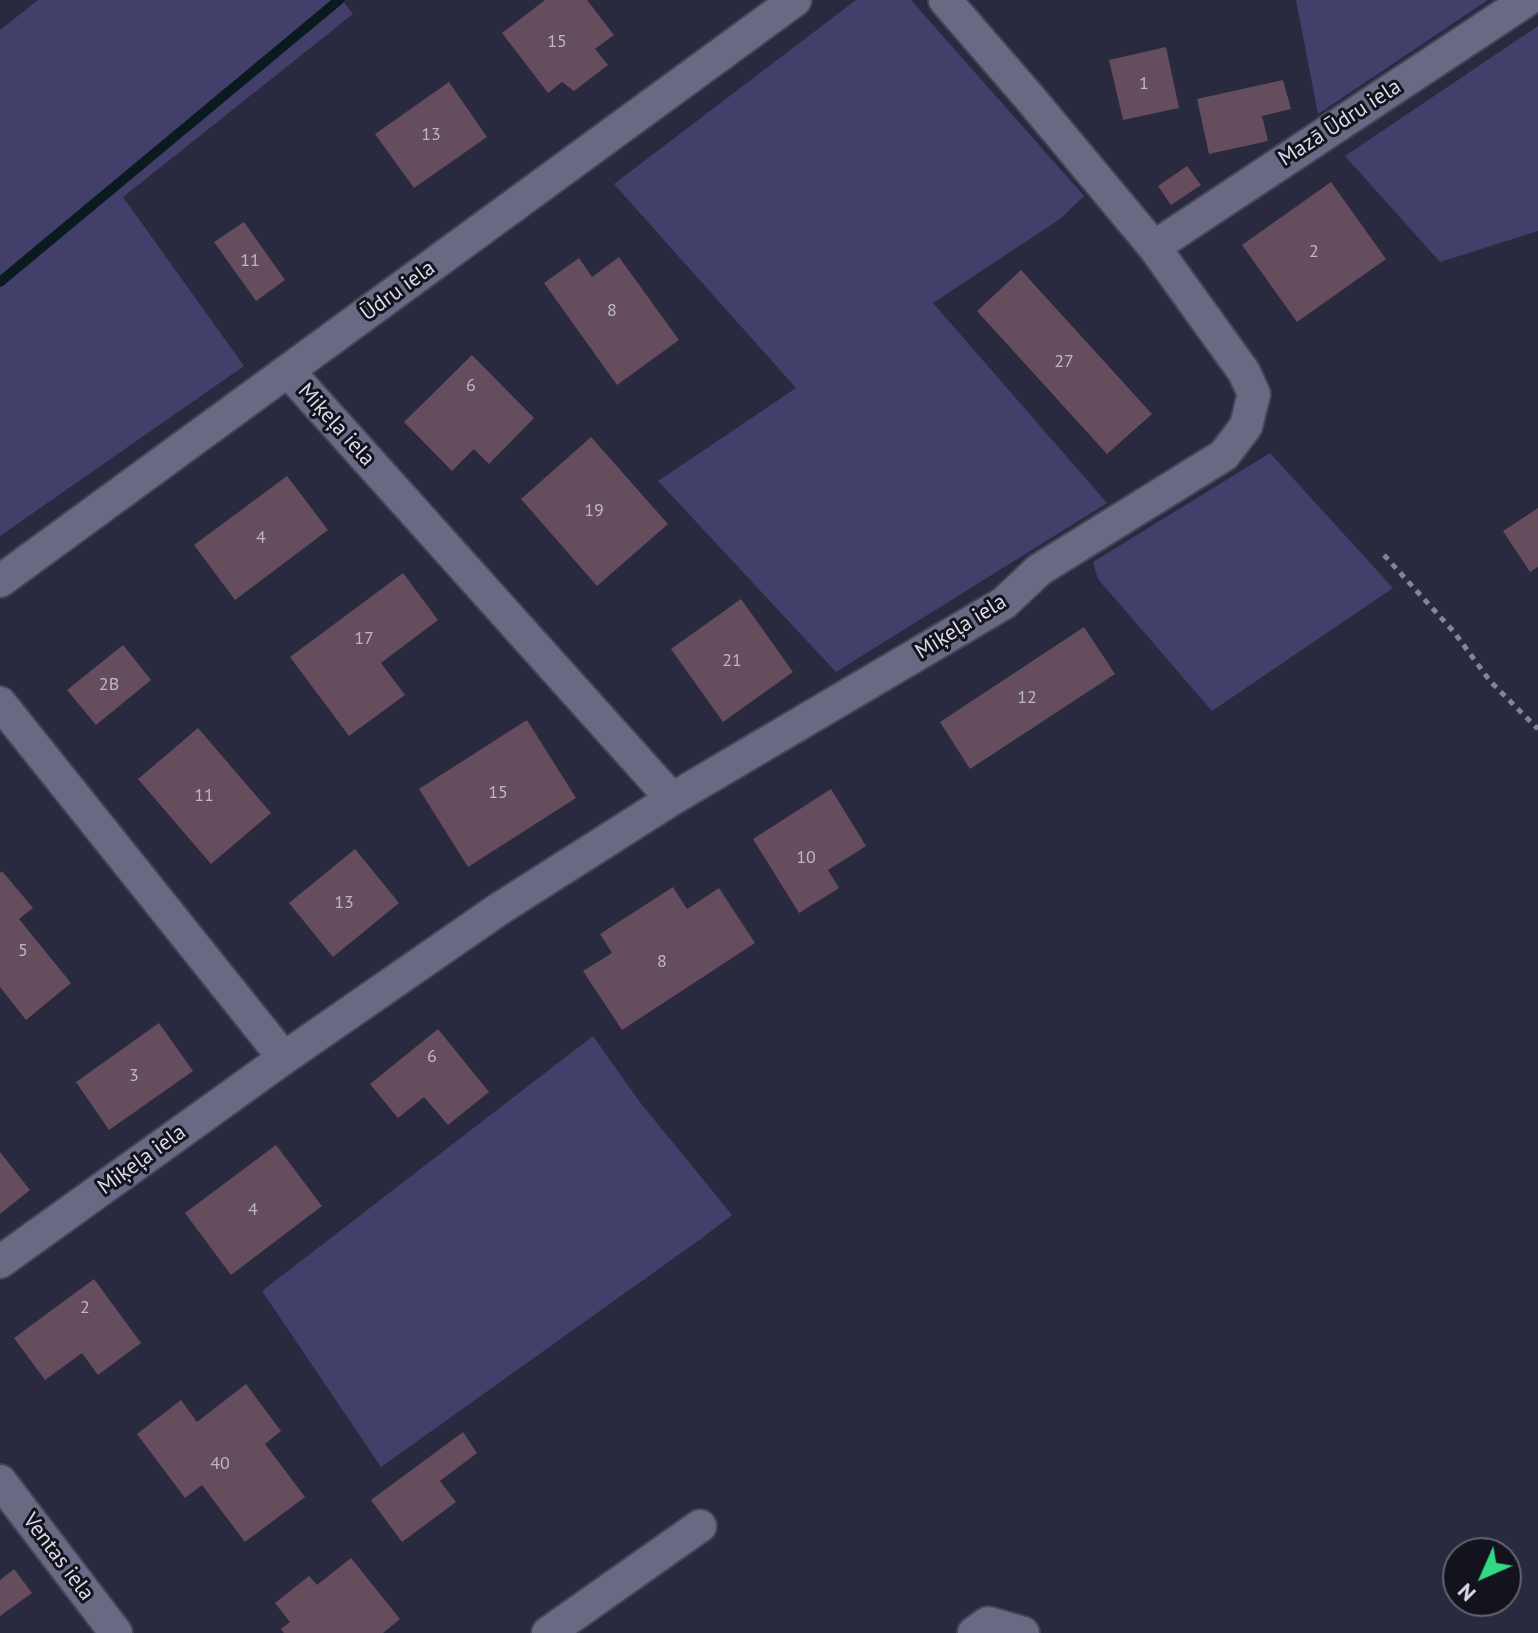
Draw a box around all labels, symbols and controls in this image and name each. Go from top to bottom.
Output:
house number: 15 [547,31,567,53]
house number: 1 [1139,73,1149,95]
street label: Mazā Ūdru iela [1274,74,1406,172]
house number: 13 [421,124,441,146]
house number: 2 [1309,241,1319,263]
house number: 11 [240,250,260,272]
street label: Ūdru iela [356,255,440,327]
house number: 8 [607,300,617,322]
house number: 27 [1054,351,1074,373]
house number: 6 [466,375,476,397]
street label: Miķeļa iela [292,378,380,472]
house number: 19 [584,500,604,522]
house number: 4 [256,527,266,549]
street label: Miķeļa iela [911,589,1011,665]
house number: 17 [354,628,374,650]
house number: 21 [722,650,742,672]
house number: 2B [99,674,119,696]
house number: 12 [1017,687,1037,709]
house number: 15 [488,782,508,804]
house number: 11 [194,785,214,807]
house number: 10 [796,847,816,869]
house number: 13 [334,892,354,914]
house number: 5 [18,940,28,962]
house number: 8 [657,951,667,973]
house number: 6 [427,1046,437,1068]
house number: 3 [129,1065,139,1087]
street label: Miķeļa iela [93,1119,191,1201]
house number: 4 [248,1199,258,1221]
house number: 2 [80,1297,90,1319]
house number: 40 [210,1453,230,1475]
street label: Ventas iela [17,1508,99,1606]
north arrow [1442,1537,1522,1617]
text: N [1451,1578,1481,1608]

